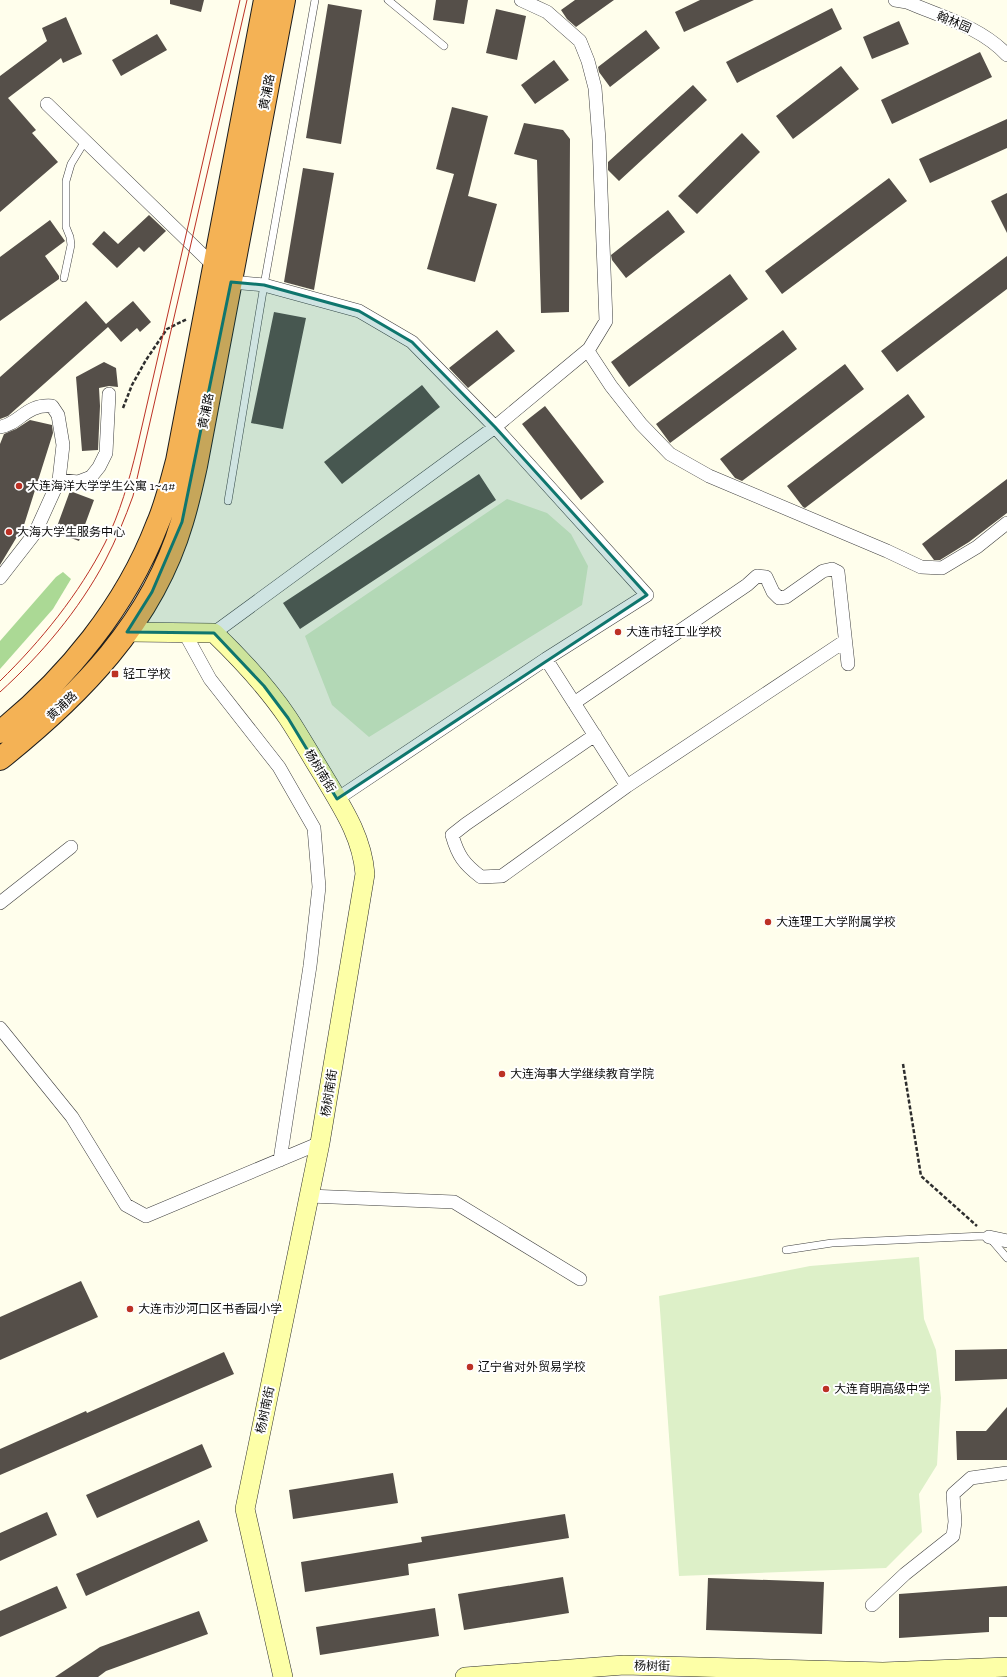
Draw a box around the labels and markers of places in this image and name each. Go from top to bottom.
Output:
place label: 大连海洋大学学生公寓 1~4# [27,479,175,493]
marker: 大连海洋大学学生公寓 1~4# [14,481,24,491]
place label: 大海大学生服务中心 [17,525,125,539]
marker: 大海大学生服务中心 [4,527,14,537]
place label: 大连市轻工业学校 [626,625,722,639]
marker: 大连市轻工业学校 [613,627,623,637]
place label: 轻工学校 [123,667,171,681]
marker: 轻工学校 [110,669,120,679]
place label: 大连理工大学附属学校 [776,915,896,929]
marker: 大连理工大学附属学校 [763,917,773,927]
place label: 大连海事大学继续教育学院 [510,1067,654,1081]
marker: 大连海事大学继续教育学院 [497,1069,507,1079]
place label: 大连市沙河口区书香园小学 [138,1302,282,1316]
marker: 大连市沙河口区书香园小学 [125,1304,135,1314]
place label: 辽宁省对外贸易学校 [478,1360,586,1374]
marker: 辽宁省对外贸易学校 [465,1362,475,1372]
place label: 大连育明高级中学 [834,1382,930,1396]
marker: 大连育明高级中学 [821,1384,831,1394]

